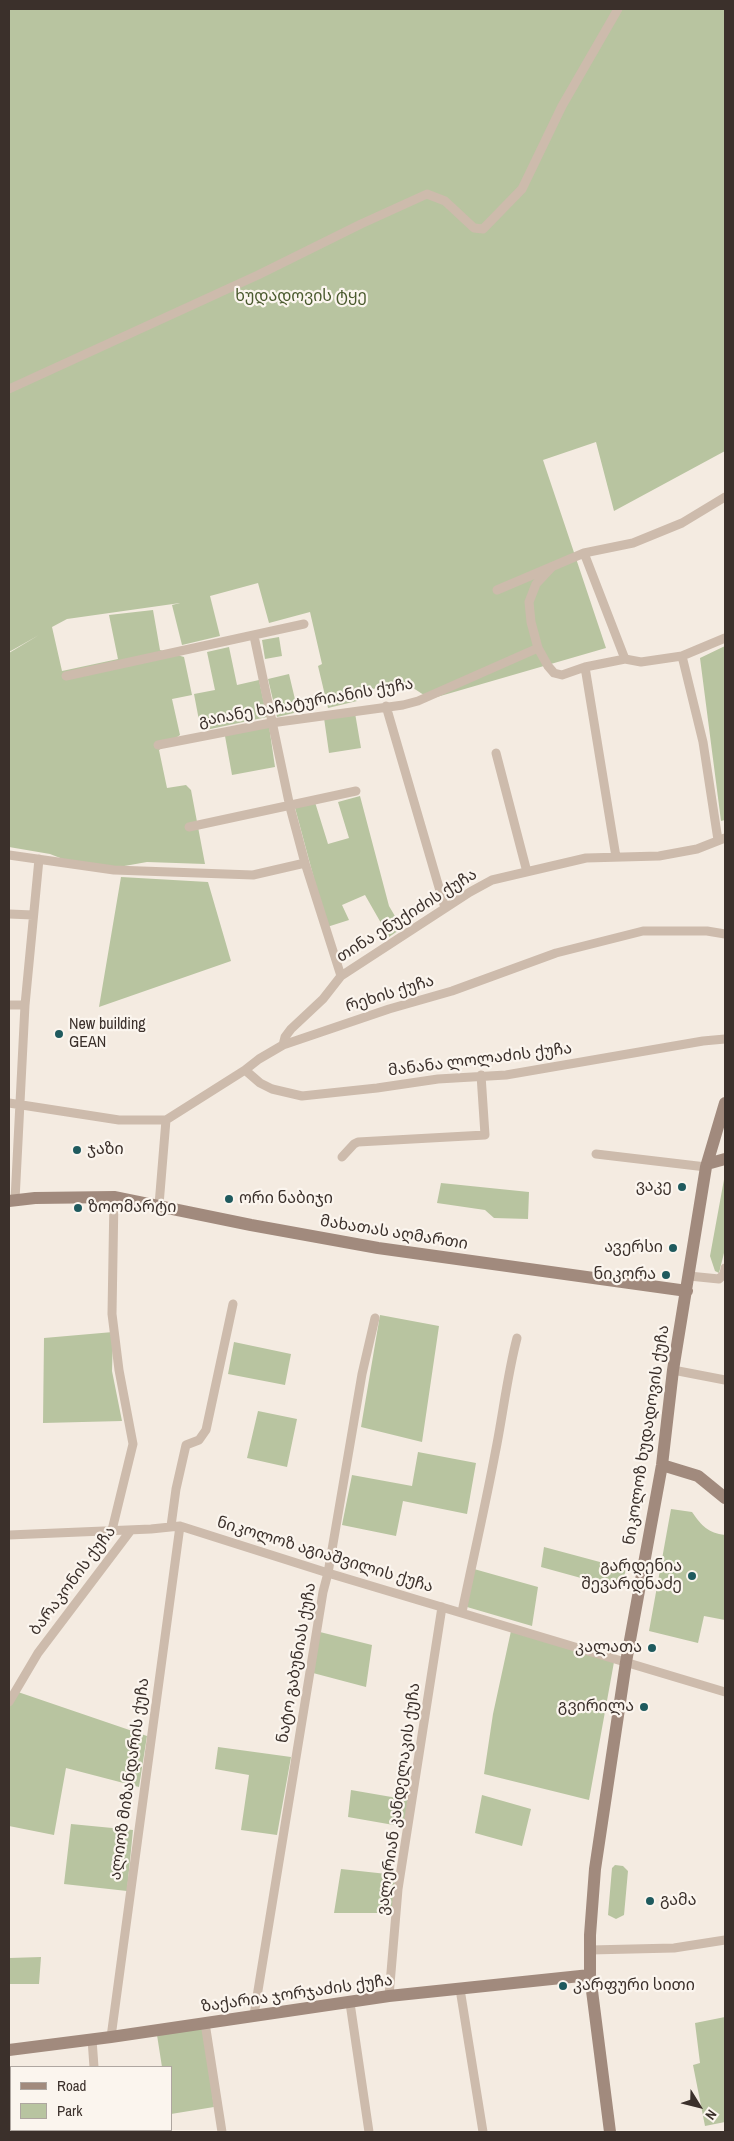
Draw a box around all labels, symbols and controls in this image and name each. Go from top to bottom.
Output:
park label: ხუდადოვის ტყე [235,287,367,307]
street label: გაიანე ხაჩატურიანის ქუჩა [197,675,415,731]
street label: თინა ენუქიძის ქუჩა [333,865,481,967]
street label: რეხის ქუჩა [343,971,437,1017]
place label: New building GEAN [69,1015,146,1053]
marker: New building GEAN [53,1028,65,1040]
street label: მანანა ლოლაძის ქუჩა [387,1039,573,1081]
place label: ჯაზი [87,1140,124,1160]
marker: ჯაზი [71,1144,83,1156]
place label: ვაკე [636,1177,672,1197]
marker: ვაკე [676,1181,688,1193]
place label: ორი ნაბიჯი [239,1189,333,1209]
marker: ორი ნაბიჯი [223,1193,235,1205]
place label: ზოომარტი [88,1198,176,1218]
marker: ზოომარტი [72,1202,84,1214]
street label: მახათას აღმართი [319,1212,469,1254]
place label: ავერსი [604,1238,663,1258]
marker: ავერსი [667,1242,679,1254]
place label: ნიკორა [594,1265,656,1285]
marker: ნიკორა [660,1269,672,1281]
street label: ნიკოლოზ ხუდადოვის ქუჩა [620,1324,674,1546]
street label: ნიკოლოზ აგიაშვილის ქუჩა [215,1513,435,1597]
street label: ბარაკონის ქუჩა [26,1523,120,1639]
place label: გარდენია შევარდნაძე [581,1557,682,1595]
marker: გარდენია შევარდნაძე [686,1570,698,1582]
street label: ნატო გაბუნიას ქუჩა [273,1581,321,1745]
place label: კალათა [575,1638,642,1658]
marker: კალათა [646,1642,658,1654]
street label: ალიოზ მიზანდარის ქუჩა [106,1676,154,1882]
street label: ვალერიან კანდელაკის ქუჩა [373,1682,425,1916]
place label: გვირილა [558,1697,634,1717]
marker: გვირილა [638,1701,650,1713]
place label: გამა [660,1891,696,1911]
marker: გამა [644,1895,656,1907]
street label: ზაქარია ჯორჯაძის ქუჩა [200,1971,394,2017]
place label: კარფური სითი [573,1976,695,1996]
marker: კარფური სითი [557,1980,569,1992]
legend [10,2066,172,2131]
text: Road [57,2075,86,2096]
north arrow [674,2081,724,2131]
text: Park [57,2100,82,2121]
text: N [701,2106,721,2123]

